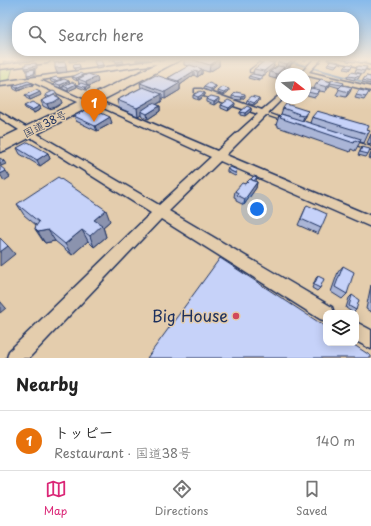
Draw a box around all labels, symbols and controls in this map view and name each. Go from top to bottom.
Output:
search box [12,12,359,56]
icon: search [26,23,48,45]
text: Search here [58,23,144,46]
north arrow [275,68,311,104]
pin: 1 [81,89,107,122]
street label: 国道38号 [20,106,70,142]
your location [247,199,267,219]
place label: Big House [152,303,228,327]
map controls [323,310,359,346]
button: layers [323,310,359,346]
marker: Big House [231,311,241,321]
text: Nearby [16,371,78,397]
text: トッピー [54,420,113,443]
text: 1 [26,431,32,450]
text: 140 m [316,431,355,450]
text: Restaurant · 国道38号 [54,443,191,462]
tab: Map [44,478,67,519]
tab: Directions [155,478,208,519]
tab: Saved [296,478,327,519]

